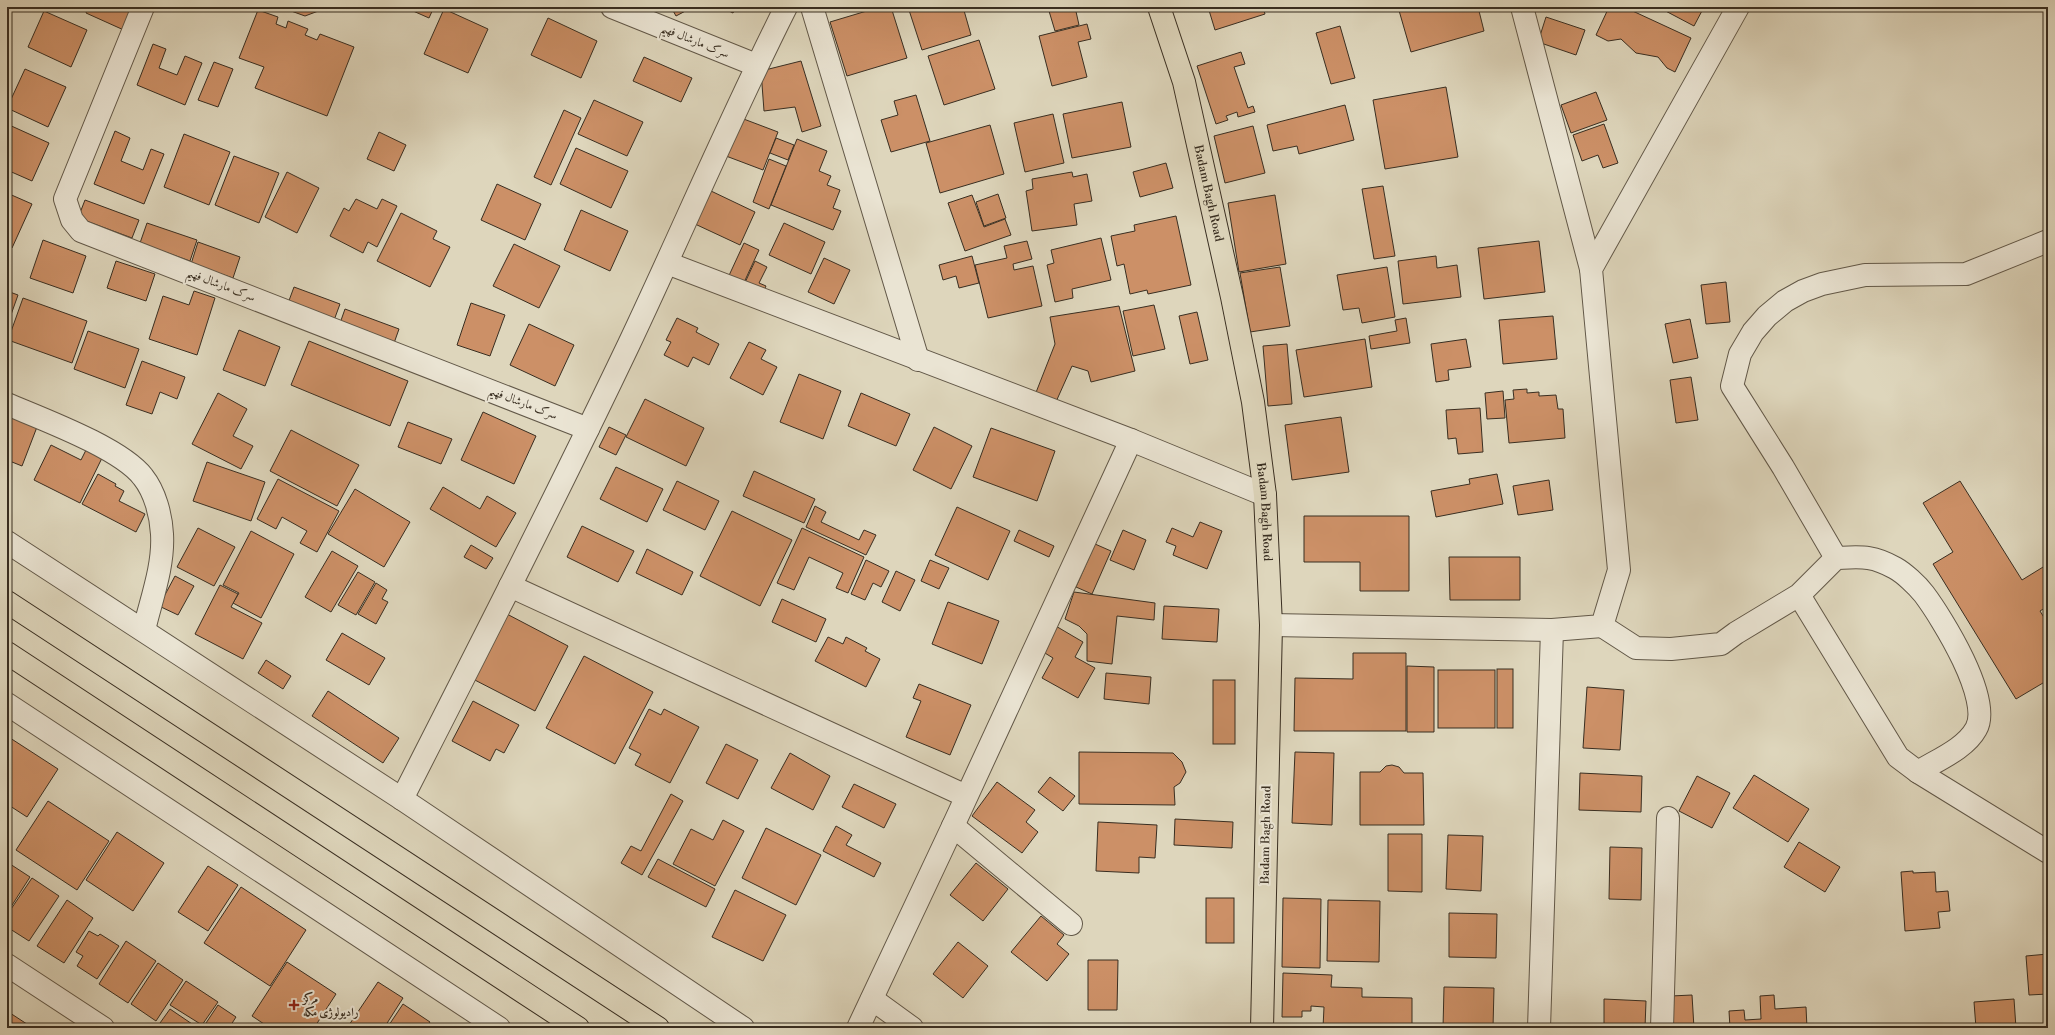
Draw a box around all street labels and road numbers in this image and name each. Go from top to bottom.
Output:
street label: سرک مارشال فهیم [657,20,731,65]
street label: Badam Bagh Road [1191,142,1227,243]
street label: سرک مارشال فهیم [183,265,257,309]
street label: سرک مارشال فهیم [485,383,559,427]
street label: Badam Bagh Road [1253,461,1276,562]
street label: Badam Bagh Road [1258,785,1274,885]

